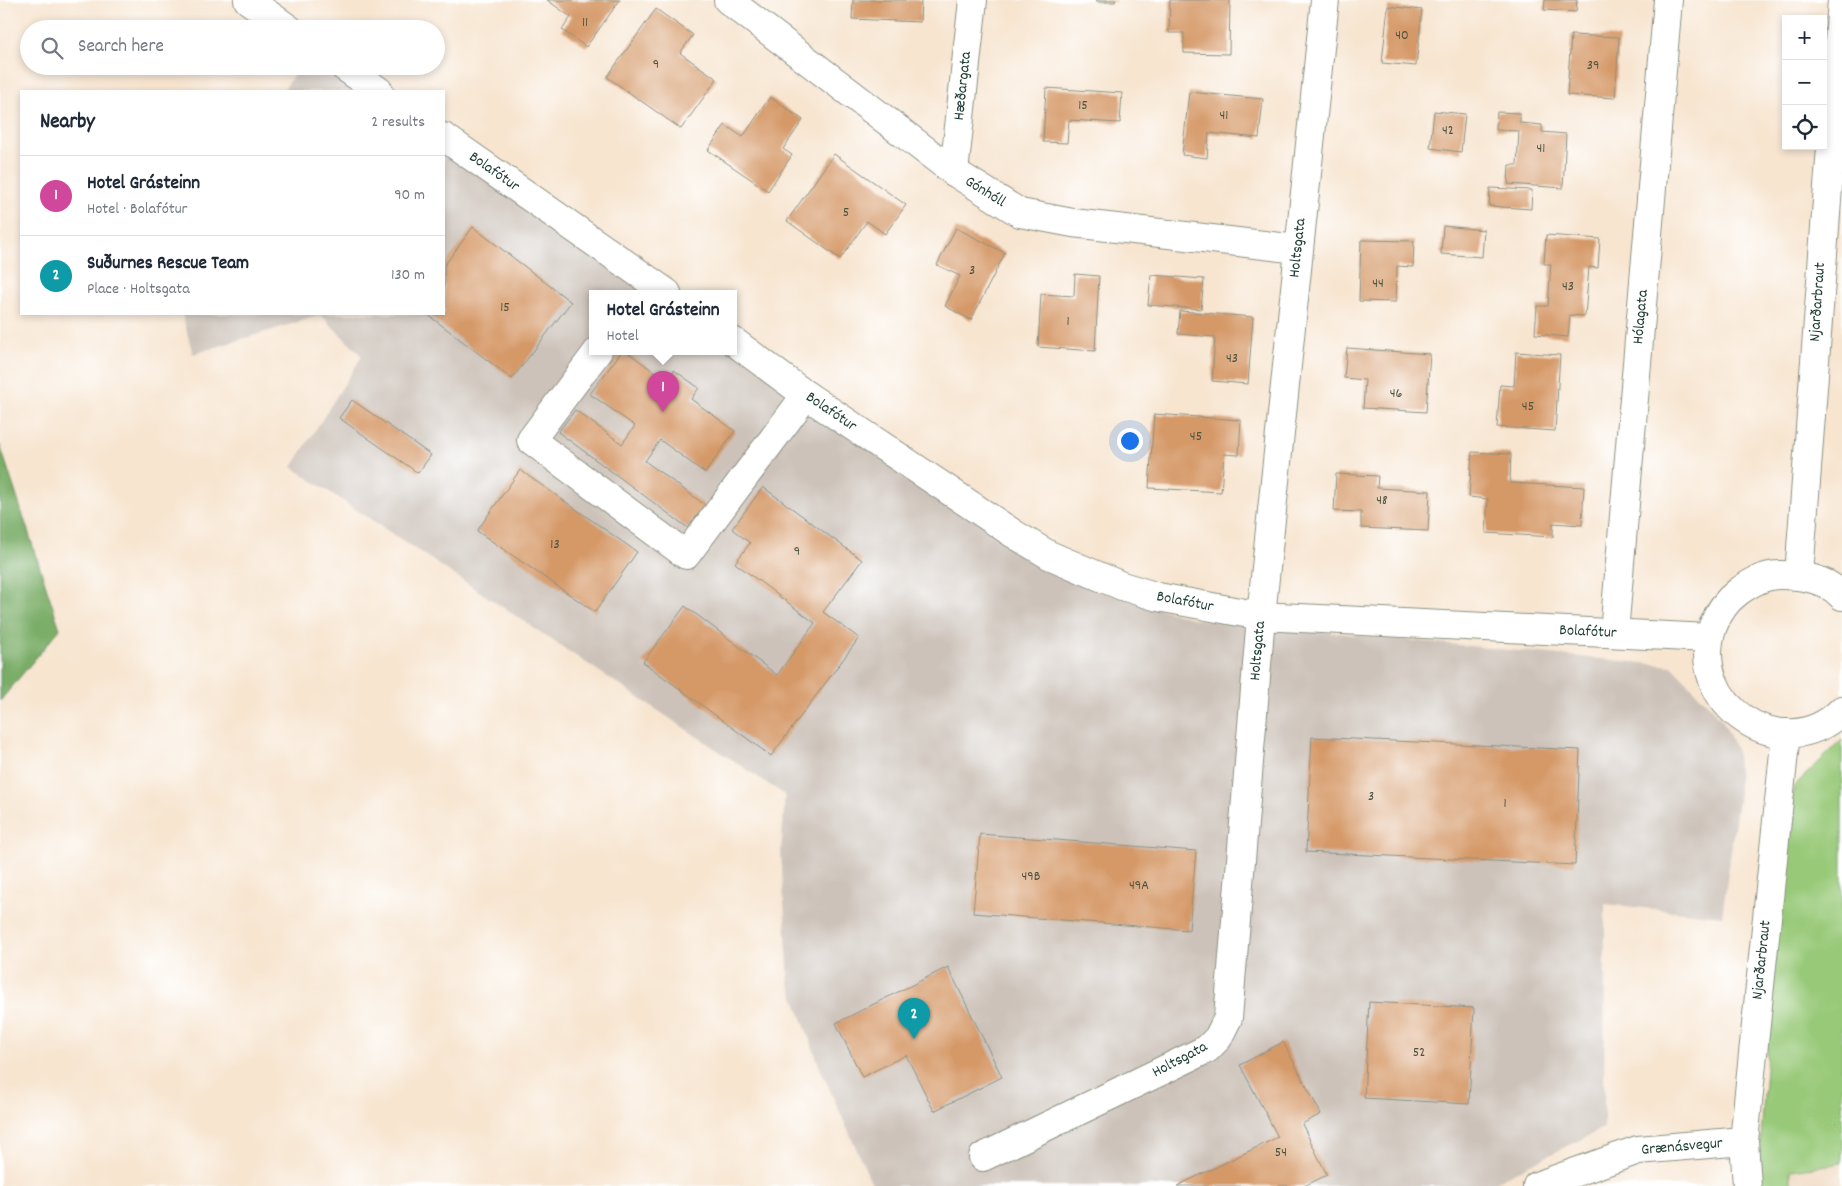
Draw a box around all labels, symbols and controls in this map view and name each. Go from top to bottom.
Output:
house number: 11 [582,13,588,33]
map controls [1782,15,1827,150]
button: + [1782,15,1827,60]
search box [20,20,445,75]
house number: 40 [1395,26,1409,46]
icon: search [38,34,66,62]
text: Search here [78,34,164,61]
street label: Hæðargata [948,50,978,122]
house number: 9 [653,55,659,75]
house number: 39 [1587,56,1599,76]
button: − [1782,60,1827,105]
house number: 15 [1078,96,1088,116]
button: locate [1782,105,1827,150]
house number: 41 [1220,106,1228,126]
text: Nearby [40,108,95,138]
text: 2 results [371,111,425,134]
house number: 42 [1442,121,1454,141]
house number: 41 [1537,139,1545,159]
street label: Bolafótur [464,146,524,198]
street label: Gónhóll [960,170,1010,214]
text: Hotel Grásteinn [87,171,200,198]
text: 1 [54,184,58,207]
text: 90 m [394,184,425,207]
text: Hotel · Bolafótur [87,198,188,221]
house number: 5 [843,203,849,223]
street label: Holtsgata [1283,217,1313,279]
text: Suðurnes Rescue Team [87,251,249,278]
house number: 3 [969,261,975,281]
street label: Njarðarbraut [1804,261,1832,342]
text: 2 [53,264,60,287]
text: 130 m [391,264,425,287]
house number: 44 [1372,274,1384,294]
house number: 43 [1562,277,1574,297]
text: Place · Holtsgata [87,278,190,301]
street label: Hólagata [1627,288,1655,345]
popup [589,290,737,355]
house number: 15 [500,298,510,318]
text: Hotel Grásteinn [607,298,719,325]
house number: 1 [1066,312,1070,332]
text: Hotel [607,325,639,348]
house number: 43 [1226,349,1238,369]
pin: 1 [647,371,679,412]
house number: 46 [1390,384,1402,404]
street label: Bolafótur [801,386,861,438]
house number: 45 [1522,397,1534,417]
house number: 45 [1190,427,1202,447]
your location [1117,428,1143,454]
house number: 48 [1376,491,1388,511]
house number: 13 [550,535,560,555]
house number: 9 [794,542,800,562]
street label: Bolafótur [1155,585,1215,619]
street label: Bolafótur [1559,619,1617,645]
street label: Holtsgata [1244,620,1272,682]
house number: 3 [1368,787,1374,807]
house number: 1 [1503,794,1507,814]
house number: 49B [1022,867,1041,887]
house number: 49A [1129,876,1149,896]
street label: Njarðarbraut [1746,919,1778,1001]
pin: 2 [898,998,930,1039]
street label: Holtsgata [1148,1036,1212,1084]
house number: 52 [1413,1043,1425,1063]
street label: Grænásvegur [1640,1132,1724,1162]
house number: 54 [1275,1143,1287,1163]

